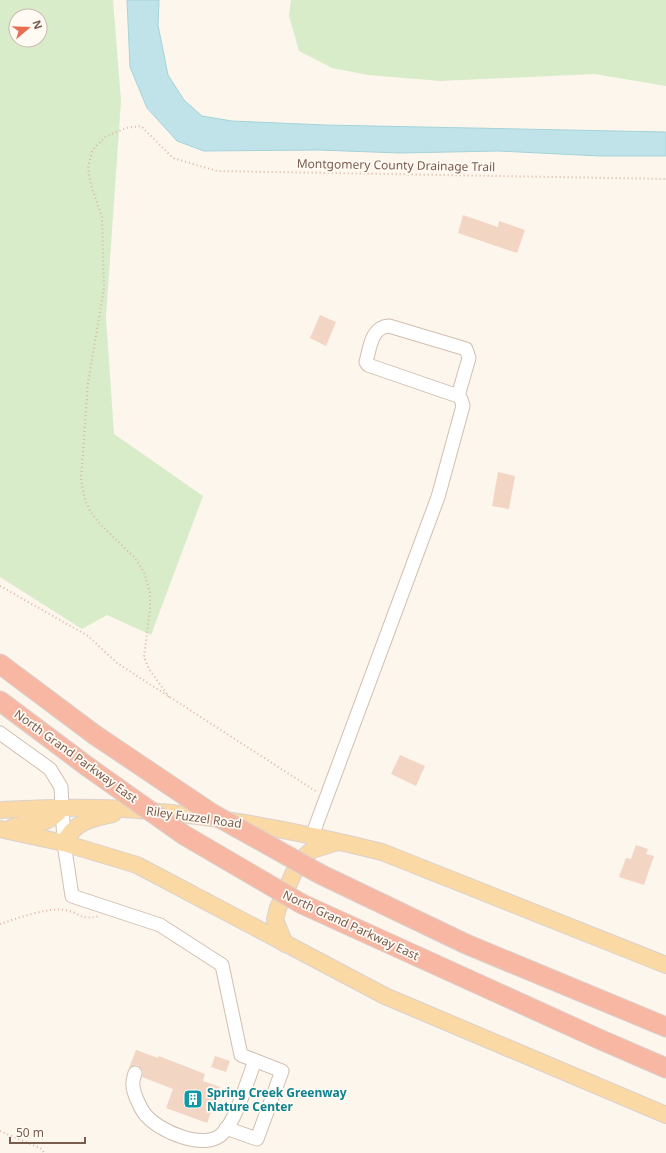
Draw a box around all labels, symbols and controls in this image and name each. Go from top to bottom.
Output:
north arrow [8,8,48,48]
text: N [29,18,46,31]
street label: Montgomery County Drainage Trail [297,155,495,175]
street label: North Grand Parkway East [11,705,142,807]
street label: Riley Fuzzel Road [145,802,243,832]
street label: North Grand Parkway East [280,886,423,964]
place label: Spring Creek Greenway Nature Center [207,1084,347,1115]
building icon: Spring Creek Greenway Nature Center [182,1088,204,1110]
scale bar [10,1119,85,1145]
text: 50 m [16,1124,44,1141]

